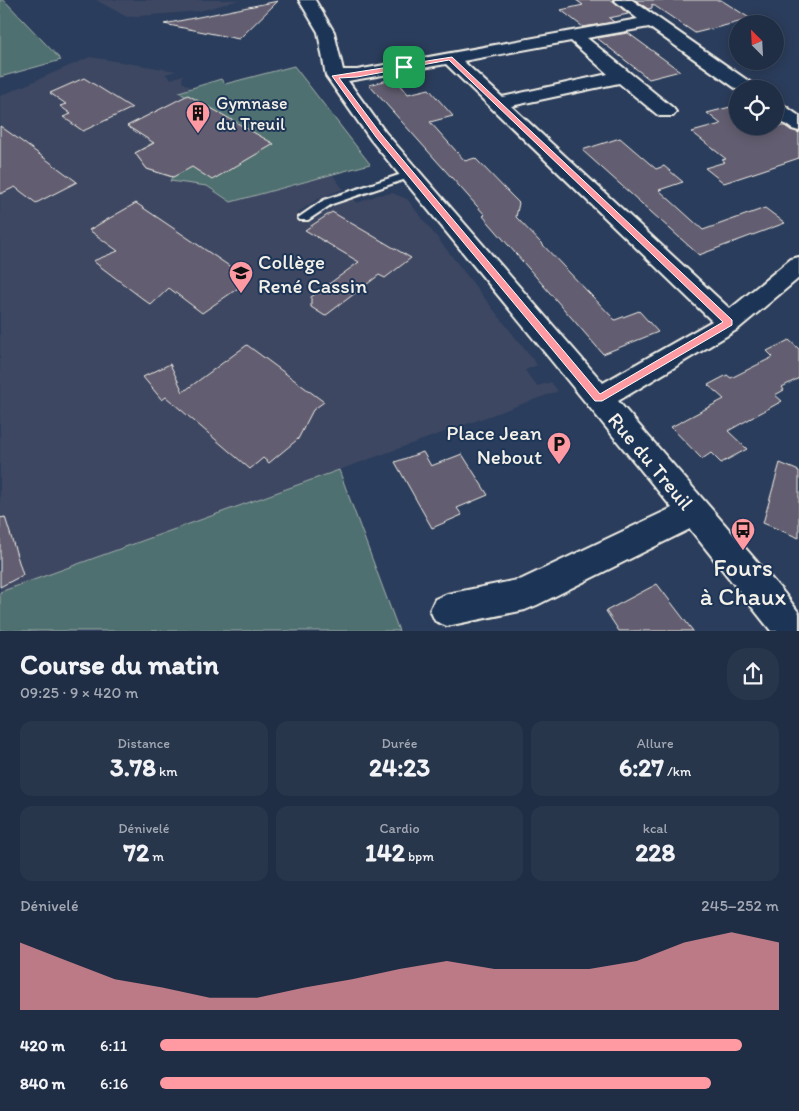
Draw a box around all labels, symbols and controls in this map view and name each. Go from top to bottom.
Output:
north arrow [729,15,784,70]
map controls [729,15,784,135]
pin [383,46,425,88]
icon: arrive [390,53,418,81]
button: locate [729,80,784,135]
place label: Gymnase du Treuil [216,92,288,135]
building icon: Gymnase du Treuil [185,100,211,134]
place label: Collège René Cassin [258,249,367,298]
school or university icon: Collège René Cassin [228,260,254,294]
street label: Rue du Treuil [603,407,699,515]
place label: Place Jean Nebout [446,420,542,469]
parking icon: Place Jean Nebout [546,431,572,465]
bus stop icon: Fours à Chaux [730,517,756,551]
place label: Fours à Chaux [700,552,787,611]
text: Course du matin [20,647,219,681]
button: share [727,648,779,700]
text: 09:25 · 9 × 420 m [20,683,138,702]
text: Distance [118,735,170,752]
text: Durée [382,735,417,752]
text: Allure [637,735,674,752]
text: 3.78 [110,752,156,782]
text: 24:23 [369,752,430,782]
text: 6:27 [619,752,664,782]
text: km [156,763,178,780]
text: /km [664,763,691,780]
text: Dénivelé [118,820,169,837]
text: Cardio [379,820,420,837]
text: kcal [643,820,668,837]
text: 72 [124,837,149,867]
text: 142 [365,837,405,867]
text: 228 [635,837,675,867]
text: m [149,848,164,865]
text: bpm [405,848,434,865]
text: Dénivelé [20,896,79,915]
text: 245–252 m [701,896,779,915]
text: 420 m [20,1036,65,1055]
text: 6:11 [100,1036,127,1055]
text: 840 m [20,1074,65,1093]
text: 6:16 [100,1074,128,1093]

